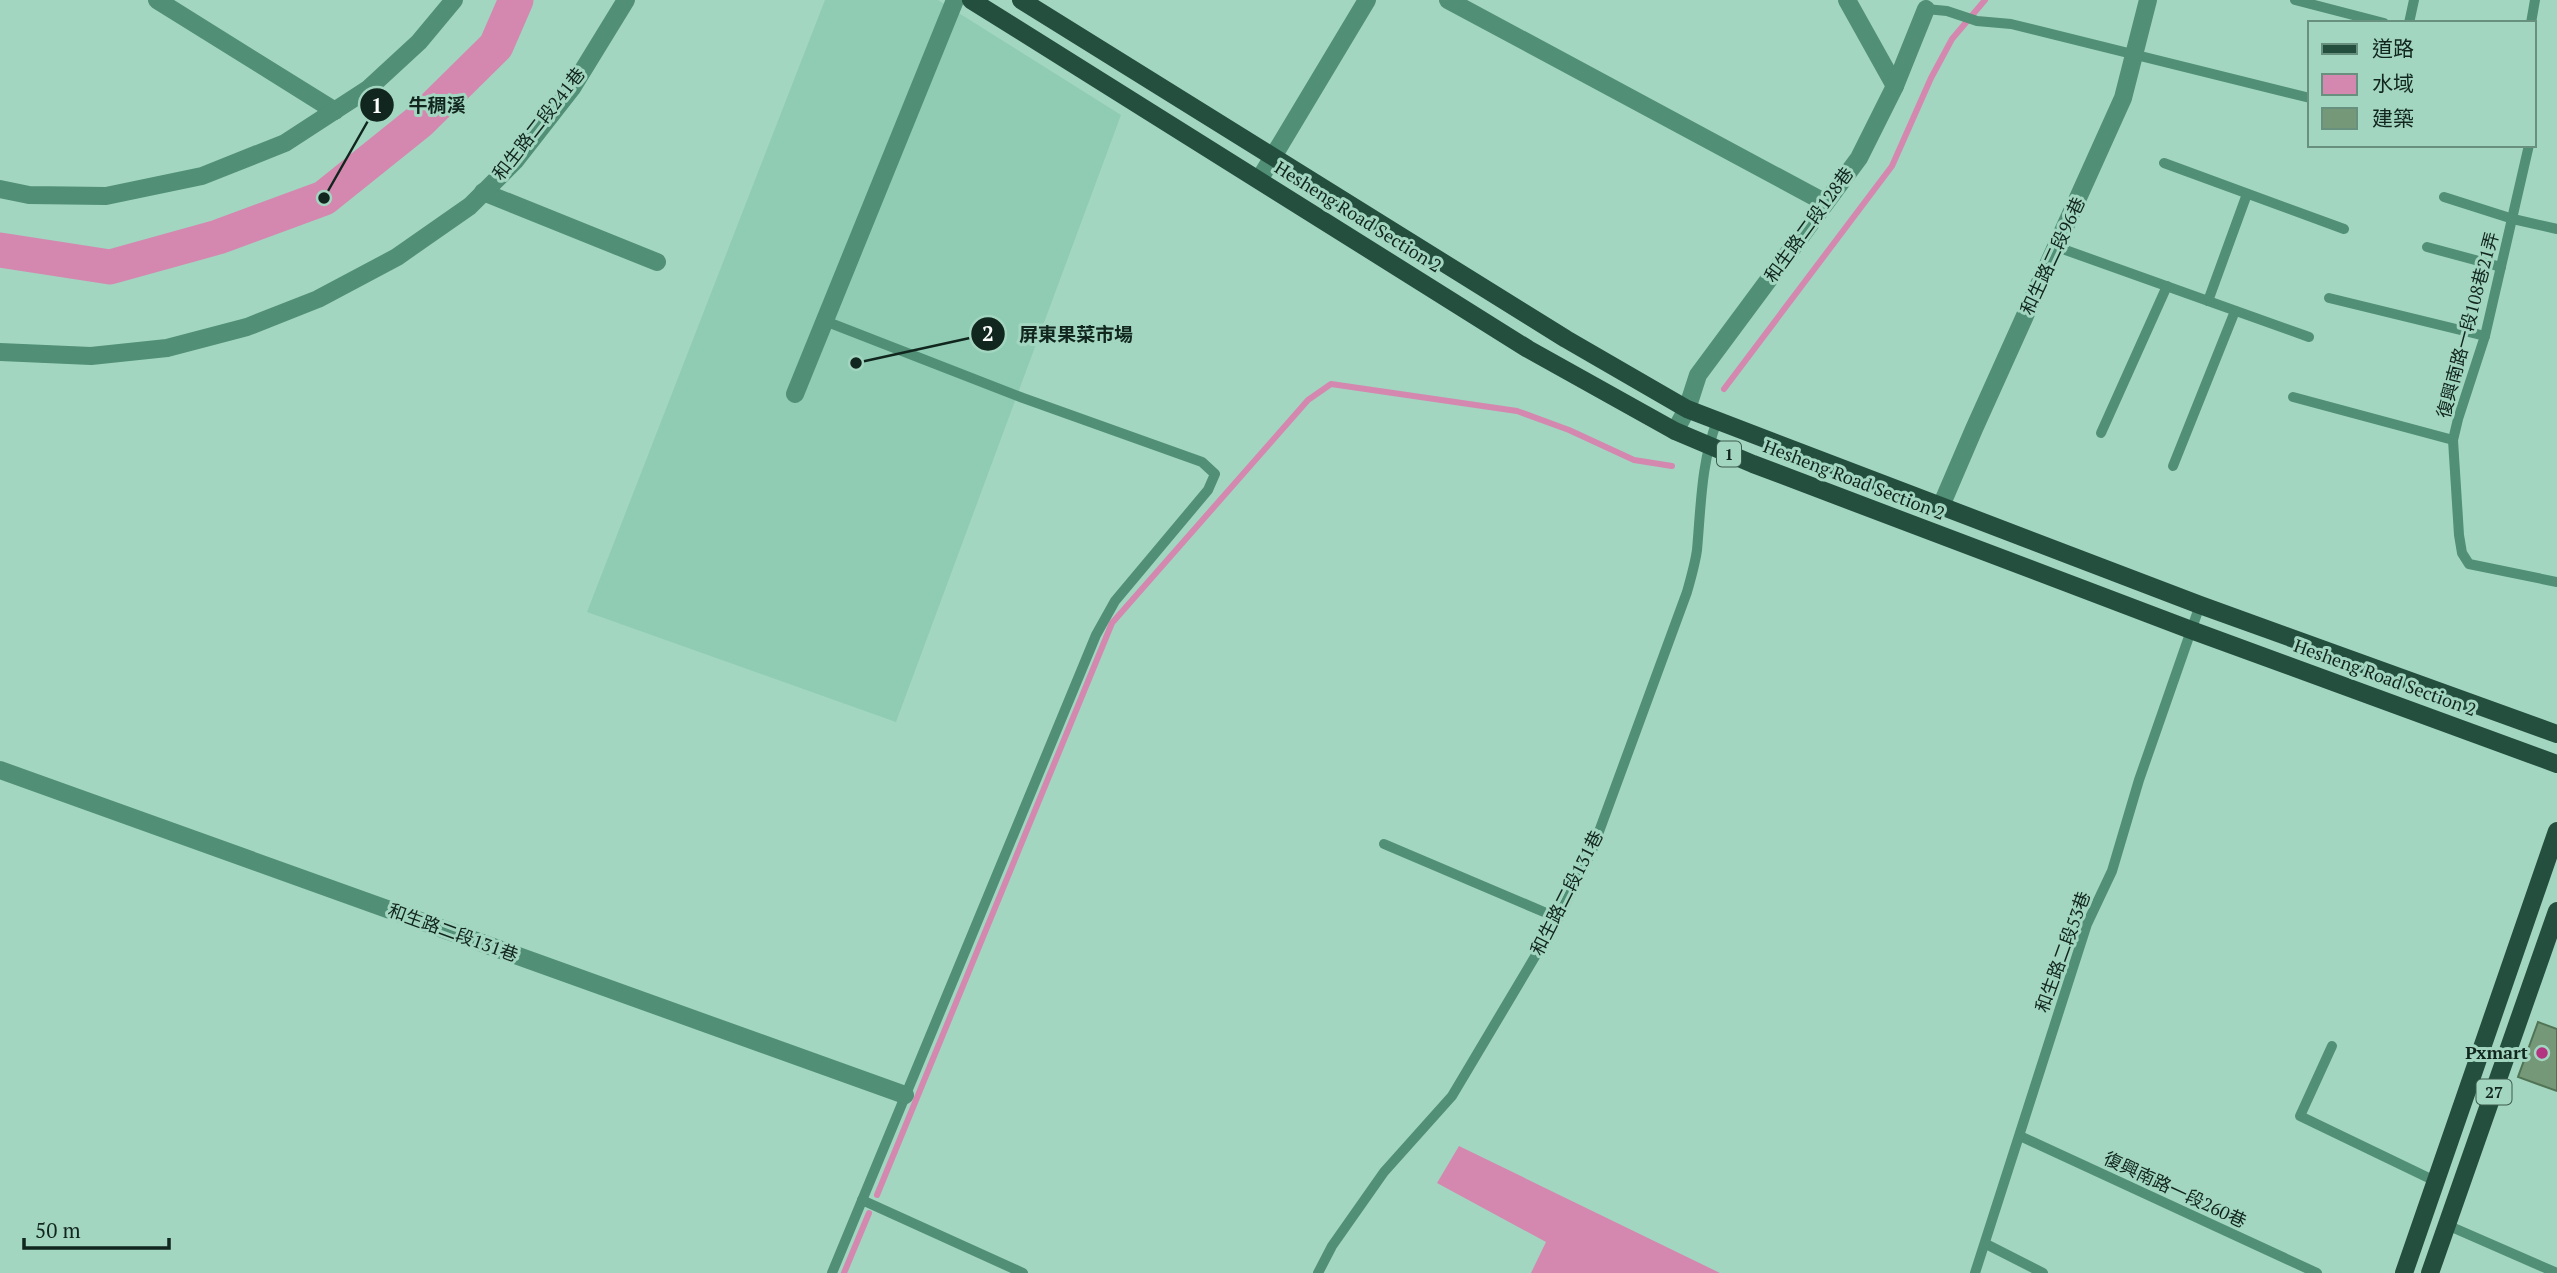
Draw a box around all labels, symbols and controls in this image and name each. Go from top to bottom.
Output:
legend [2308,21,2536,147]
text: 道路 [2372,34,2414,62]
street label: 和生路二段241巷 [487,62,590,185]
text: 水域 [2372,69,2414,97]
callout: 牛稠溪 [360,85,480,125]
text: 1 [371,91,383,119]
text: 牛稠溪 [408,92,466,117]
text: 建築 [2372,104,2414,132]
street label: Hesheng Road Section 2 [1271,155,1446,277]
street label: 和生路二段128巷 [1758,162,1858,287]
street label: 和生路二段96巷 [2014,193,2090,318]
street label: 復興南路一段108巷21弄 [2431,229,2503,421]
callout: 屏東果菜市場 [970,314,1147,354]
text: 2 [982,319,994,347]
text: 屏東果菜市場 [1019,321,1133,346]
street label: Hesheng Road Section 2 [1760,433,1948,525]
road number: 1 [1717,442,1741,467]
street label: Hesheng Road Section 2 [2291,633,2480,721]
street label: 和生路二段131巷 [1524,826,1608,959]
street label: 和生路二段53巷 [2029,888,2095,1016]
street label: 和生路二段131巷 [385,897,522,967]
place label: Pxmart [2465,1040,2528,1064]
marker: Pxmart [2534,1045,2550,1061]
road number: 27 [2476,1080,2512,1104]
street label: 復興南路一段260巷 [2100,1146,2251,1233]
scale bar [24,1206,170,1250]
text: 50 m [35,1216,81,1244]

